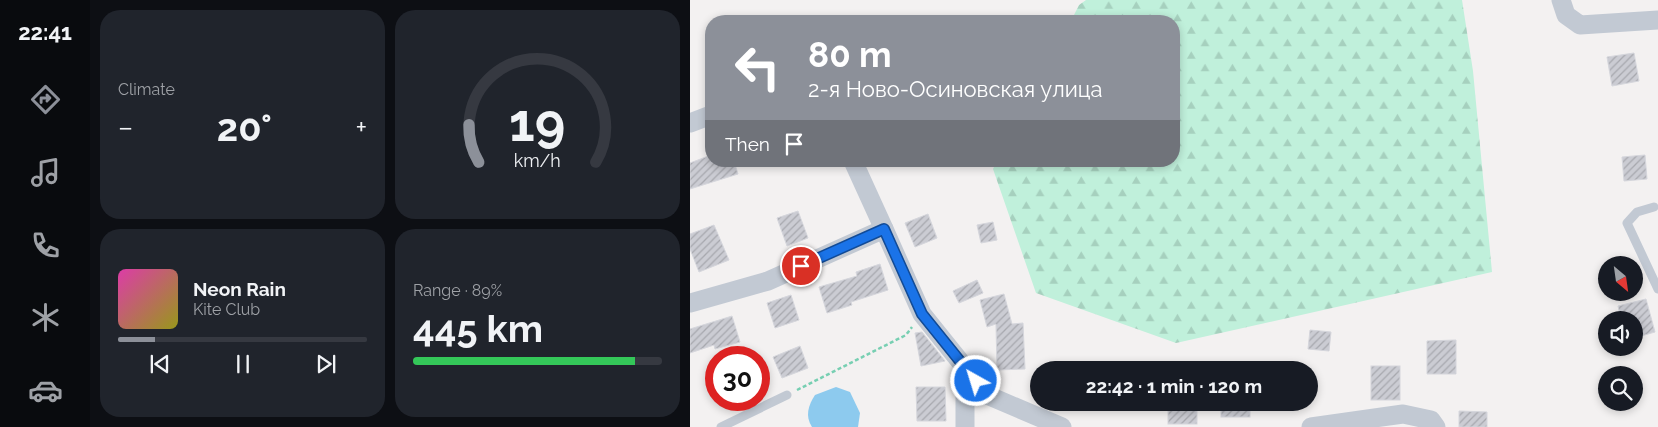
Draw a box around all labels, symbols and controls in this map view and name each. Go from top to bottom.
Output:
text: 22:41 [18,19,72,45]
text: 80 m [808,34,892,75]
icon: left [725,35,790,100]
text: 2-я Ново-Осиновская улица [808,76,1103,102]
text: Climate [118,80,175,99]
icon: directions [28,82,63,117]
text: 19 [509,92,566,153]
text: 20° [217,105,272,150]
text: − [118,111,133,144]
text: + [355,111,367,144]
icon: arrive [780,130,808,158]
text: Then [725,133,770,155]
text: km/h [514,150,561,171]
icon: music [28,155,63,190]
icon: phone [28,228,63,263]
pin [780,245,822,287]
icon: arrive [787,252,815,280]
north arrow [1598,256,1642,301]
map controls [1598,256,1643,411]
text: Neon Rain [193,278,286,300]
text: Range · 89% [413,281,502,300]
icon: climate [28,300,63,335]
text: Kite Club [193,300,260,319]
text: 445 km [413,306,543,351]
button: sound [1598,311,1643,356]
speed limit sign: 30 [705,346,770,411]
icon: previous [146,350,174,378]
icon: pause [229,350,257,378]
icon: next [312,350,340,378]
position arrow [949,354,1001,406]
button: search [1598,366,1643,411]
icon: car [28,373,63,408]
text: 22:42 · 1 min · 120 m [1086,375,1262,397]

